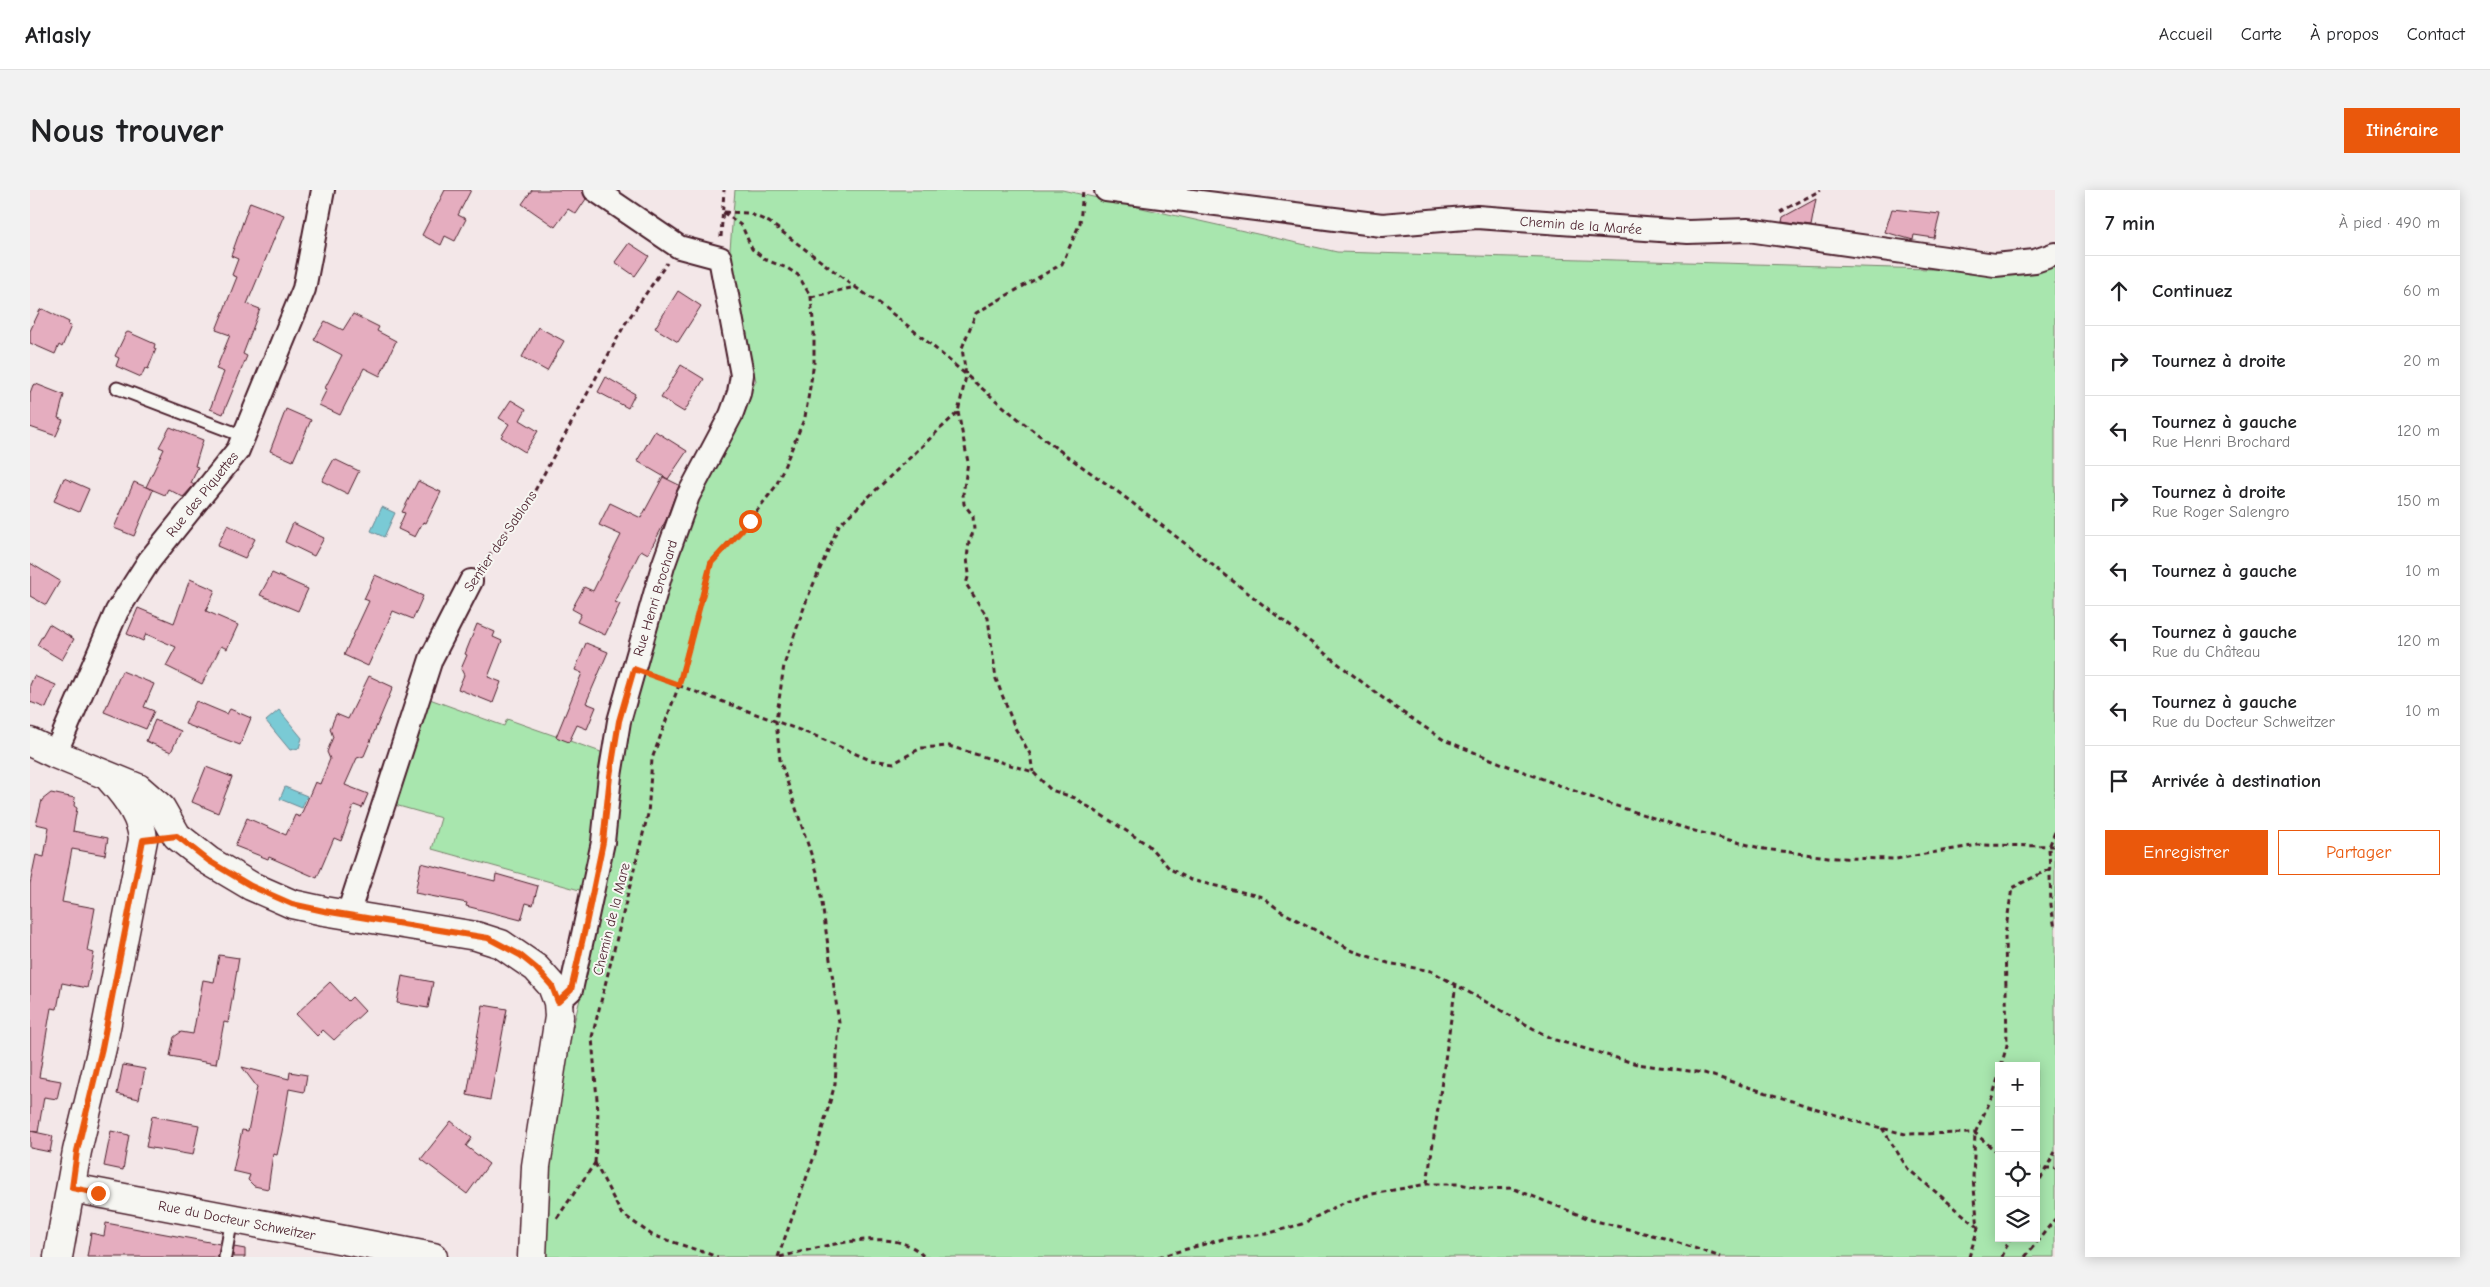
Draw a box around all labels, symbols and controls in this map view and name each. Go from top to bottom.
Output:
text: Atlasly [25,21,91,49]
text: Accueil [2159,24,2213,45]
text: Carte [2241,24,2282,45]
text: À propos [2310,24,2379,45]
text: Contact [2407,24,2465,45]
button: Itinéraire [2344,108,2460,153]
text: Nous trouver [30,110,223,151]
text: 7 min [2105,211,2155,235]
street label: Chemin de la Marée [1519,213,1643,238]
text: À pied · 490 m [2339,214,2440,232]
icon: ahead [2105,277,2133,305]
text: Continuez [2152,280,2232,302]
text: 60 m [2403,282,2440,300]
icon: right [2105,347,2133,375]
text: Tournez à droite [2152,350,2286,372]
text: 20 m [2403,352,2440,370]
text: Tournez à gauche [2152,411,2297,433]
icon: left [2105,417,2133,445]
text: 120 m [2397,422,2440,440]
text: Rue Henri Brochard [2152,433,2290,451]
street label: Rue des Piquettes [163,448,242,540]
text: Tournez à droite [2152,481,2286,503]
street label: Sentier des Sablons [460,487,541,595]
icon: right [2105,487,2133,515]
text: 150 m [2397,492,2440,510]
text: Rue Roger Salengro [2152,503,2290,521]
route start [739,510,762,533]
street label: Rue Henri Brochard [630,538,681,658]
icon: left [2105,557,2133,585]
text: Tournez à gauche [2152,560,2297,582]
text: 10 m [2405,562,2440,580]
text: Tournez à gauche [2152,621,2297,643]
icon: left [2105,627,2133,655]
text: 120 m [2397,632,2440,650]
text: Rue du Château [2152,643,2260,661]
text: Tournez à gauche [2152,691,2297,713]
icon: left [2105,697,2133,725]
text: 10 m [2405,702,2440,720]
text: Rue du Docteur Schweitzer [2152,713,2335,731]
icon: arrive [2105,767,2133,795]
text: Arrivée à destination [2152,770,2321,792]
button: Enregistrer [2105,830,2268,875]
button: Partager [2278,830,2440,875]
street label: Chemin de la Mare [589,861,634,977]
map controls [1995,1062,2040,1242]
button: + [1995,1062,2040,1107]
button: − [1995,1107,2040,1152]
button: locate [1995,1152,2040,1197]
route end [87,1182,110,1205]
street label: Rue du Docteur Schweitzer [157,1197,317,1244]
button: layers [1995,1197,2040,1242]

